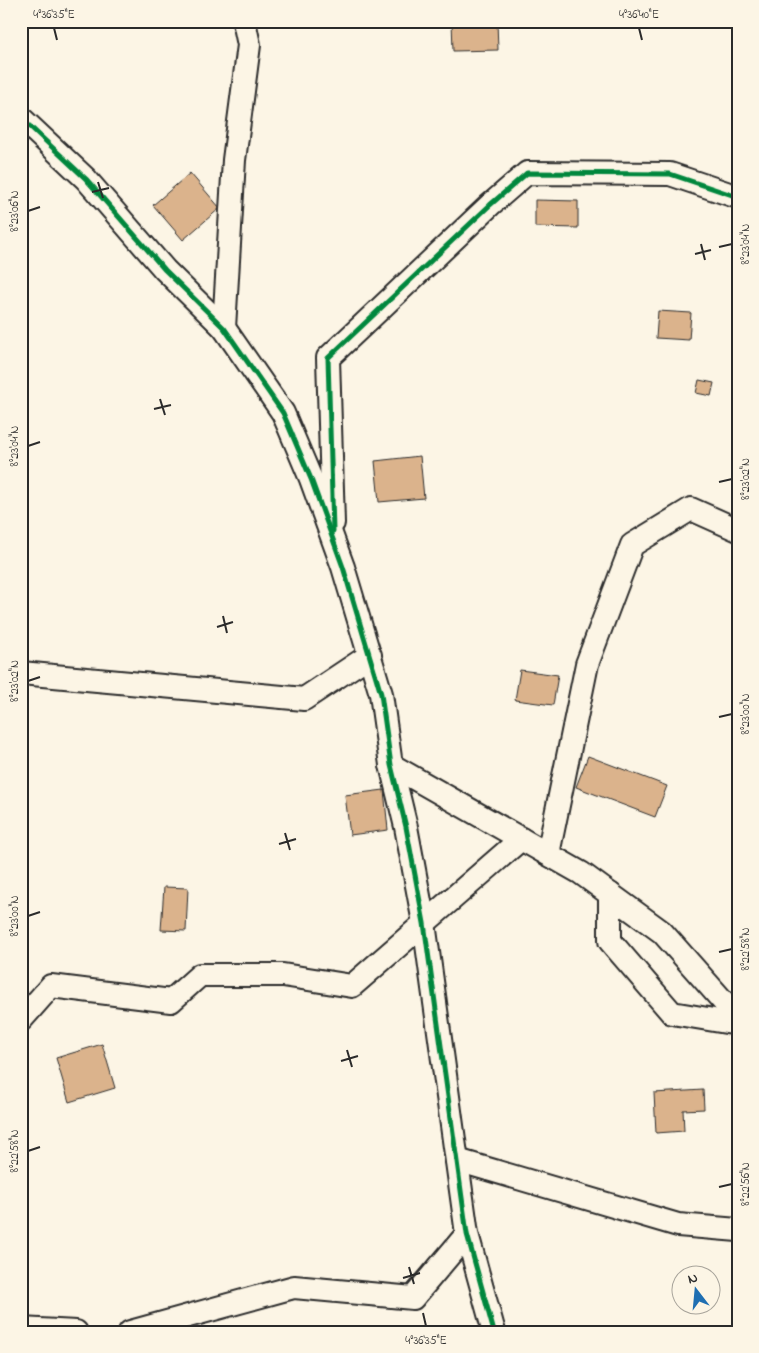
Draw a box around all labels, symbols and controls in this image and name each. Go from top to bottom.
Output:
text: 4°36'35"E [33,6,75,24]
text: 4°36'40"E [619,6,659,24]
text: 8°23'06"N [6,190,24,232]
text: 8°23'04"N [737,224,755,264]
text: 8°23'04"N [6,426,24,466]
text: 8°23'02"N [737,458,755,500]
text: 8°23'02"N [6,660,24,702]
text: 8°23'00"N [737,693,755,735]
text: 8°23'00"N [6,895,24,937]
text: 8°22'58"N [737,927,755,971]
text: 8°22'58"N [6,1129,24,1173]
text: 8°22'56"N [737,1162,755,1206]
north arrow [672,1266,722,1316]
text: N [685,1268,700,1290]
text: 4°36'35"E [405,1332,447,1350]

